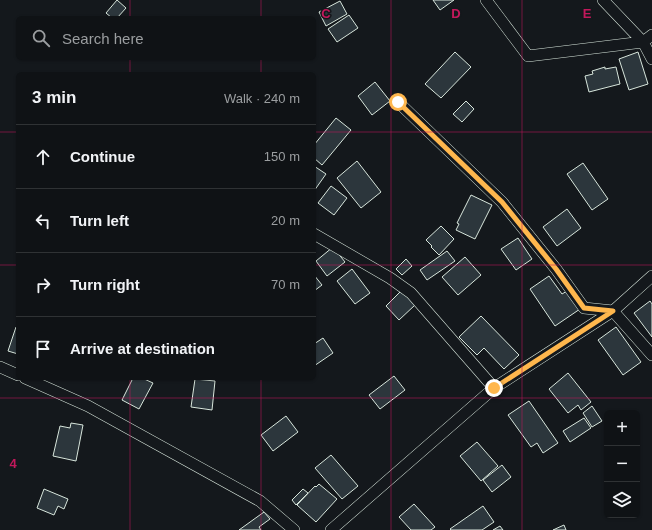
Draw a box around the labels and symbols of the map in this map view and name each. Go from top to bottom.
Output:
text: C [321,6,331,21]
text: D [451,6,461,21]
text: E [583,6,592,21]
route start [389,93,407,111]
route end [485,379,503,397]
text: 4 [9,456,17,471]

